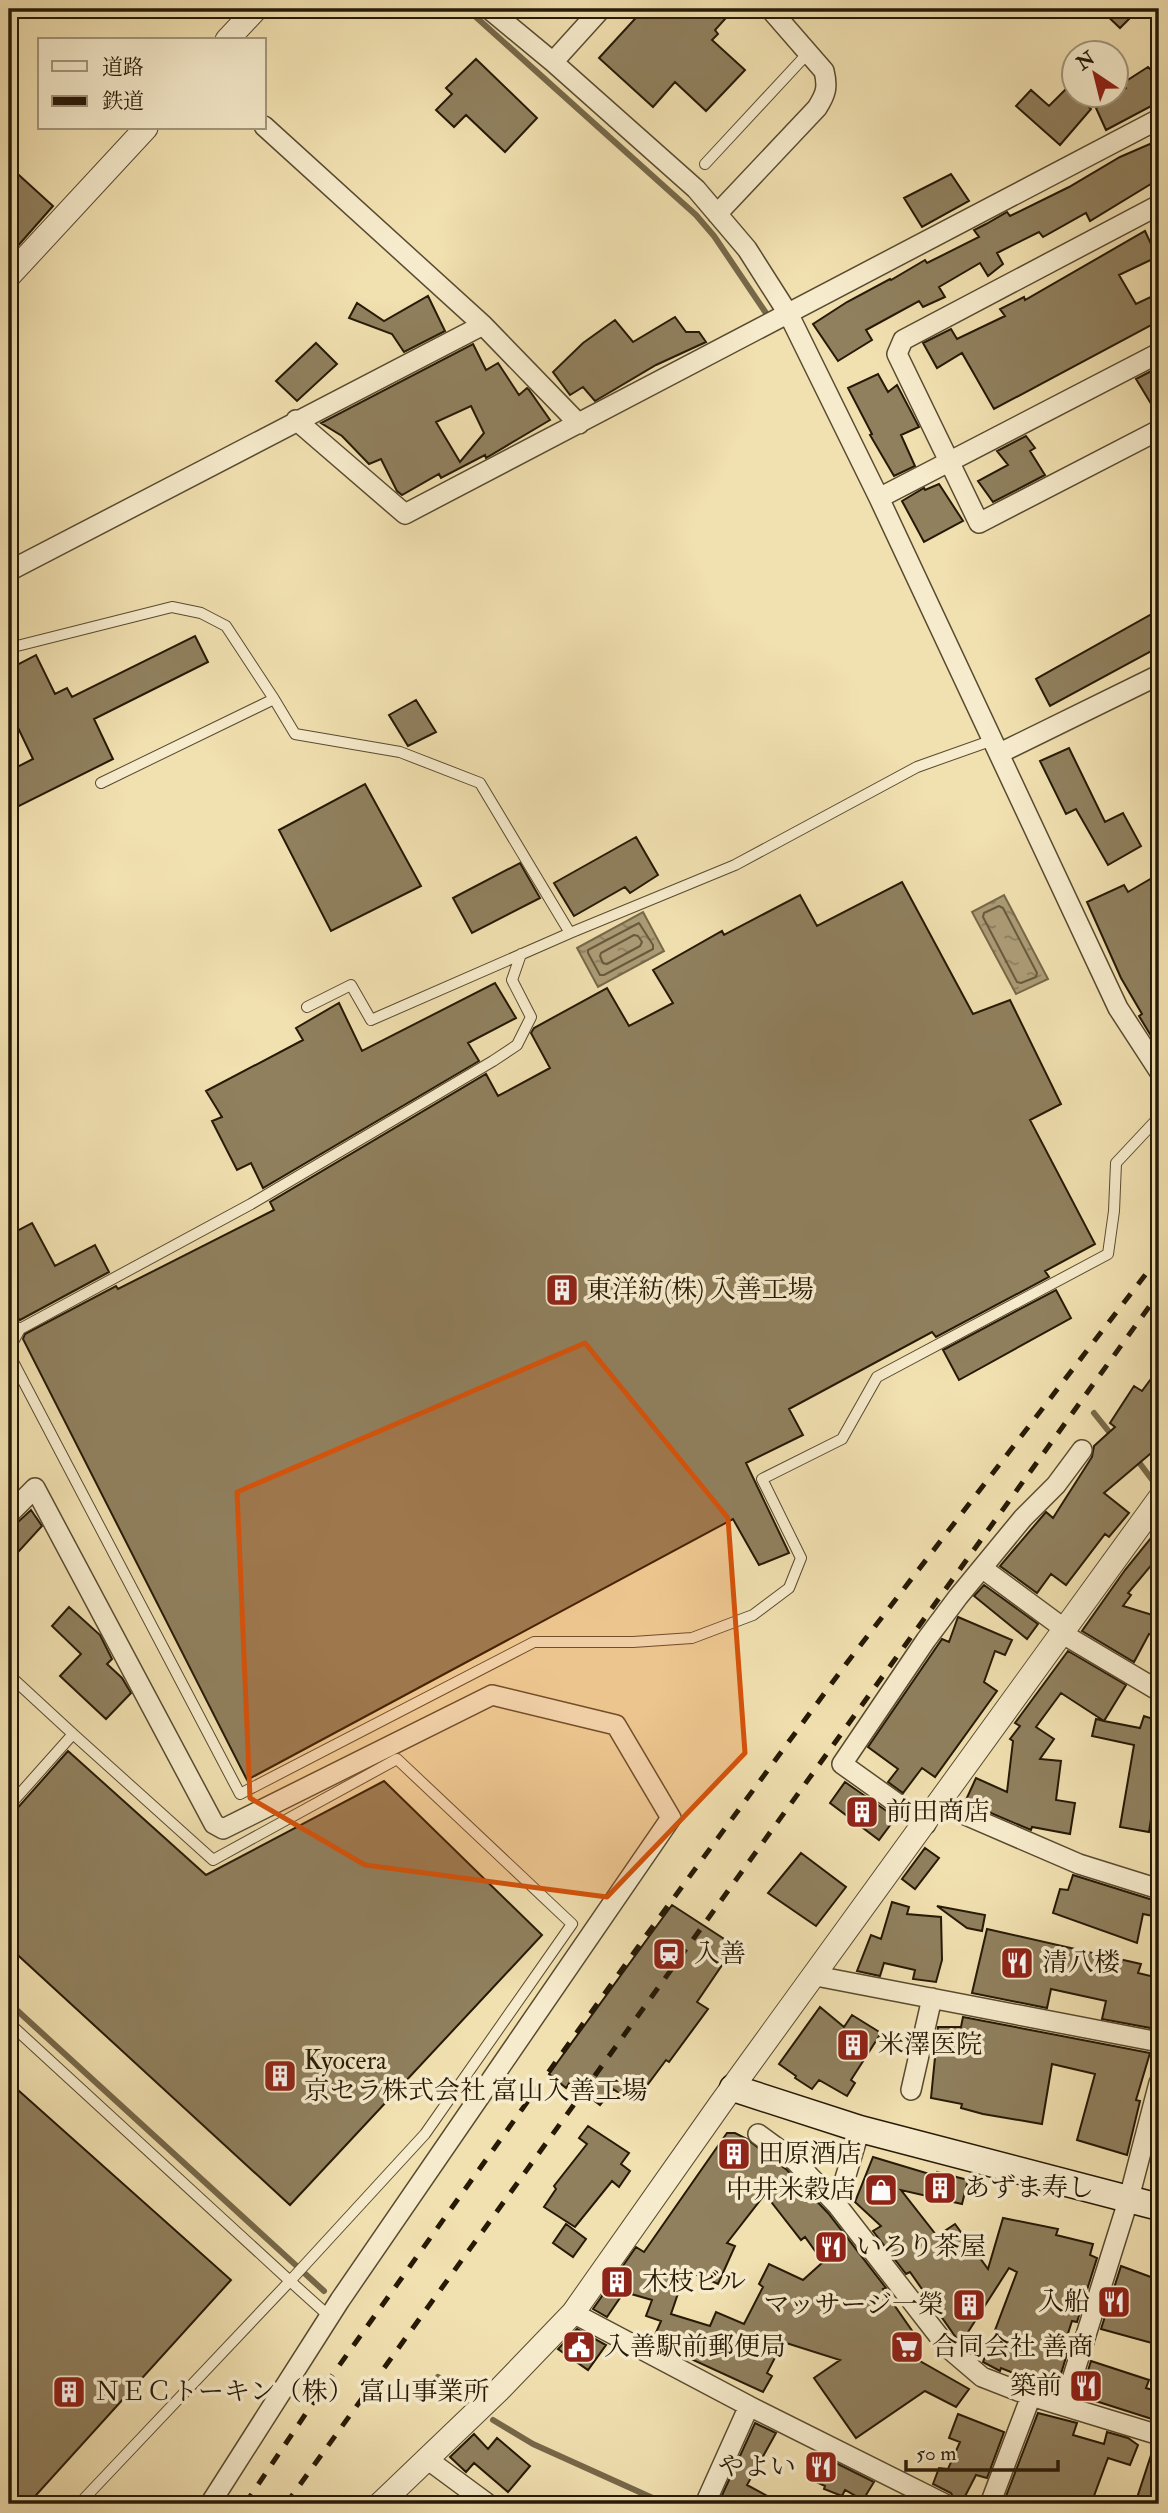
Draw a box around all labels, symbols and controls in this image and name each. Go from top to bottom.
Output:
legend [38,38,266,130]
north arrow [1060,38,1130,108]
text: N [1071,46,1100,76]
text: 道路 [102,54,144,81]
text: 鉄道 [102,88,144,115]
building icon: 東洋紡(株) 入善工場 [543,1271,581,1309]
place label: 東洋紡(株) 入善工場 [586,1274,814,1306]
building icon: 前田商店 [843,1793,881,1831]
place label: 前田商店 [886,1796,990,1828]
station icon: 入善 [650,1935,688,1973]
place label: 入善 [694,1938,746,1970]
restaurant icon: 清八楼 [998,1944,1036,1982]
place label: 清八楼 [1042,1947,1120,1979]
building icon: 米澤医院 [834,2026,872,2064]
place label: 米澤医院 [878,2029,982,2061]
place label: Kyocera 京セラ株式会社 富山入善工場 [304,2045,647,2107]
building icon: Kyocera 京セラ株式会社 富山入善工場 [261,2057,299,2095]
building icon: 田原酒店 [715,2135,753,2173]
place label: 田原酒店 [758,2138,862,2170]
building icon: あずま寿し [921,2169,959,2207]
shop icon: 中井米穀店 [862,2171,900,2209]
place label: あずま寿し [964,2172,1094,2204]
place label: 中井米穀店 [726,2174,856,2206]
restaurant icon: いろり茶屋 [812,2228,850,2266]
place label: いろり茶屋 [856,2231,986,2263]
building icon: 木枝ビル [598,2263,636,2301]
place label: 木枝ビル [642,2266,746,2298]
restaurant icon: 入船 [1095,2283,1133,2321]
building icon: マッサージ一榮 [950,2286,988,2324]
place label: 入船 [1038,2286,1090,2318]
place label: マッサージ一榮 [764,2289,944,2321]
public building icon: 入善駅前郵便局 [560,2328,598,2366]
supermarket icon: 合同会社 善商 [888,2328,926,2366]
place label: 入善駅前郵便局 [604,2331,786,2363]
place label: 合同会社 善商 [932,2331,1093,2363]
restaurant icon: 築前 [1067,2367,1105,2405]
place label: 築前 [1010,2370,1062,2402]
building icon: ＮＥＣトーキン（株） 富山事業所 [50,2373,88,2411]
place label: ＮＥＣトーキン（株） 富山事業所 [94,2376,489,2408]
scale bar [906,2429,1058,2473]
text: 50 m [916,2440,957,2467]
restaurant icon: やよい [802,2448,840,2486]
place label: やよい [718,2451,796,2483]

